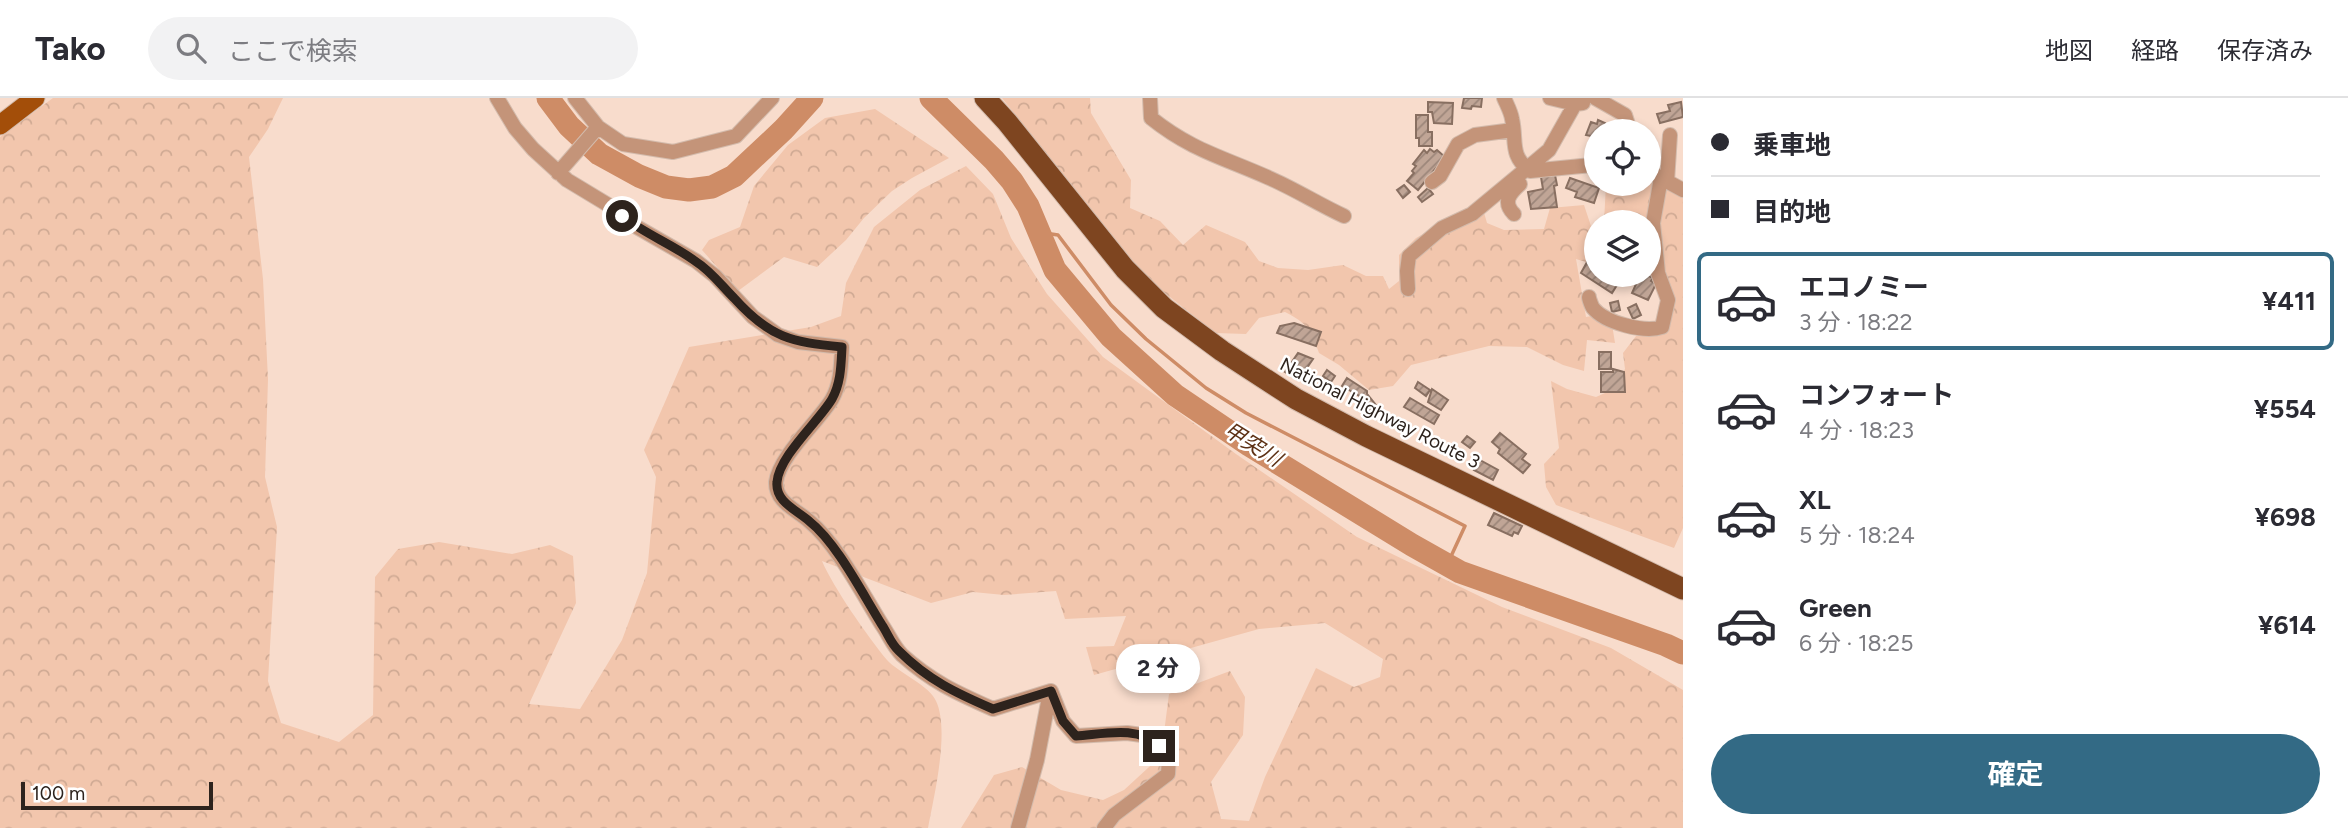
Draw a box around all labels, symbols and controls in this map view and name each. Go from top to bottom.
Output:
search box [148,17,638,80]
text: Tako [35,29,106,68]
icon: search [172,29,210,67]
text: ここで検索 [228,35,358,67]
text: 地図 [2045,36,2093,65]
text: 経路 [2131,36,2179,65]
text: 保存済み [2217,36,2313,65]
map controls [1584,119,1661,287]
button: locate [1584,119,1661,196]
text: 乗車地 [1753,129,1831,161]
text: 目的地 [1753,196,1831,228]
route start [606,200,638,232]
button: layers [1584,210,1661,287]
icon: car [1715,270,1778,333]
text: エコノミー [1799,271,1929,303]
text: ¥411 [2262,285,2316,317]
text: 3 分 · 18:22 [1799,308,1913,336]
street label: National Highway Route 3 [1276,352,1484,474]
icon: car [1715,378,1778,441]
text: コンフォート [1799,379,1954,411]
text: ¥554 [2254,393,2316,425]
text: 4 分 · 18:23 [1799,416,1914,444]
water label: 甲突川 [1220,417,1288,472]
text: XL [1799,484,1831,516]
icon: car [1715,486,1778,549]
text: ¥698 [2254,501,2316,533]
text: 5 分 · 18:24 [1799,521,1915,549]
text: Green [1799,592,1872,624]
icon: car [1715,594,1778,657]
text: ¥614 [2258,609,2316,641]
text: 6 分 · 18:25 [1799,629,1913,657]
callout: 2 分 [1117,644,1201,694]
text: 2 分 [1137,654,1179,682]
route end [1143,730,1175,762]
button: 確定 [1711,734,2320,814]
scale bar [21,779,214,811]
text: 100 m [32,782,85,805]

